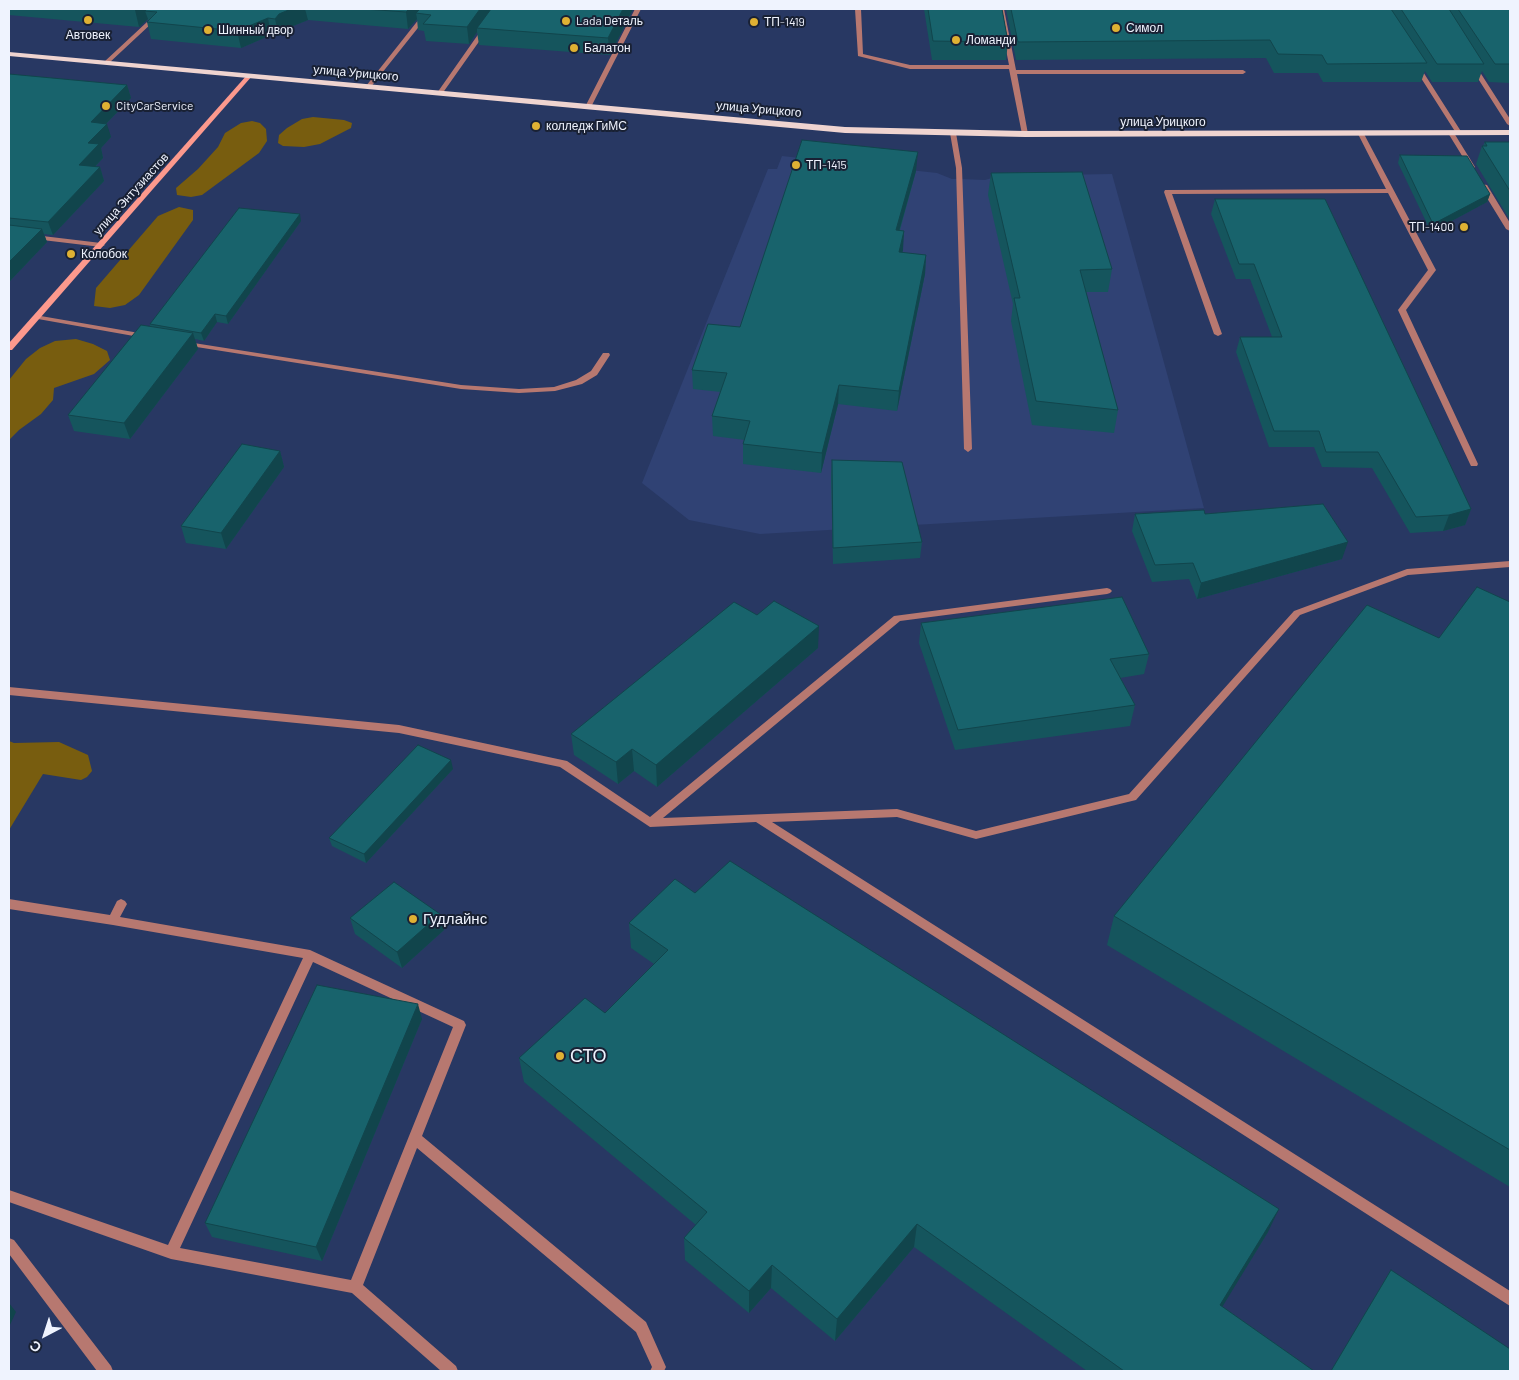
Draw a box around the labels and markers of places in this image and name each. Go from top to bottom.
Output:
marker: Автовек [82,14,94,26]
place label: Lada Dеталь [576,14,643,28]
marker: Lada Dеталь [560,15,572,27]
place label: ТП-1419 [764,15,805,29]
marker: ТП-1419 [748,16,760,28]
place label: Симол [1126,21,1163,35]
marker: Симол [1110,22,1122,34]
place label: Шинный двор [218,23,293,37]
marker: Шинный двор [202,24,214,36]
place label: Автовек [66,28,110,42]
place label: Ломанди [966,33,1016,47]
marker: Ломанди [950,34,962,46]
place label: Балатон [584,41,631,55]
marker: Балатон [568,42,580,54]
place label: CityCarService [116,99,193,113]
marker: CityCarService [100,100,112,112]
place label: колледж ГиМС [546,119,627,133]
marker: колледж ГиМС [530,120,542,132]
place label: ТП-1415 [806,158,847,172]
marker: ТП-1415 [790,159,802,171]
place label: ТП-1400 [1409,220,1454,234]
marker: ТП-1400 [1458,221,1470,233]
place label: Колобок [81,247,127,261]
marker: Колобок [65,248,77,260]
place label: Гудлайнс [423,910,487,928]
marker: Гудлайнс [407,913,419,925]
place label: СТО [570,1045,607,1067]
marker: СТО [554,1050,566,1062]

